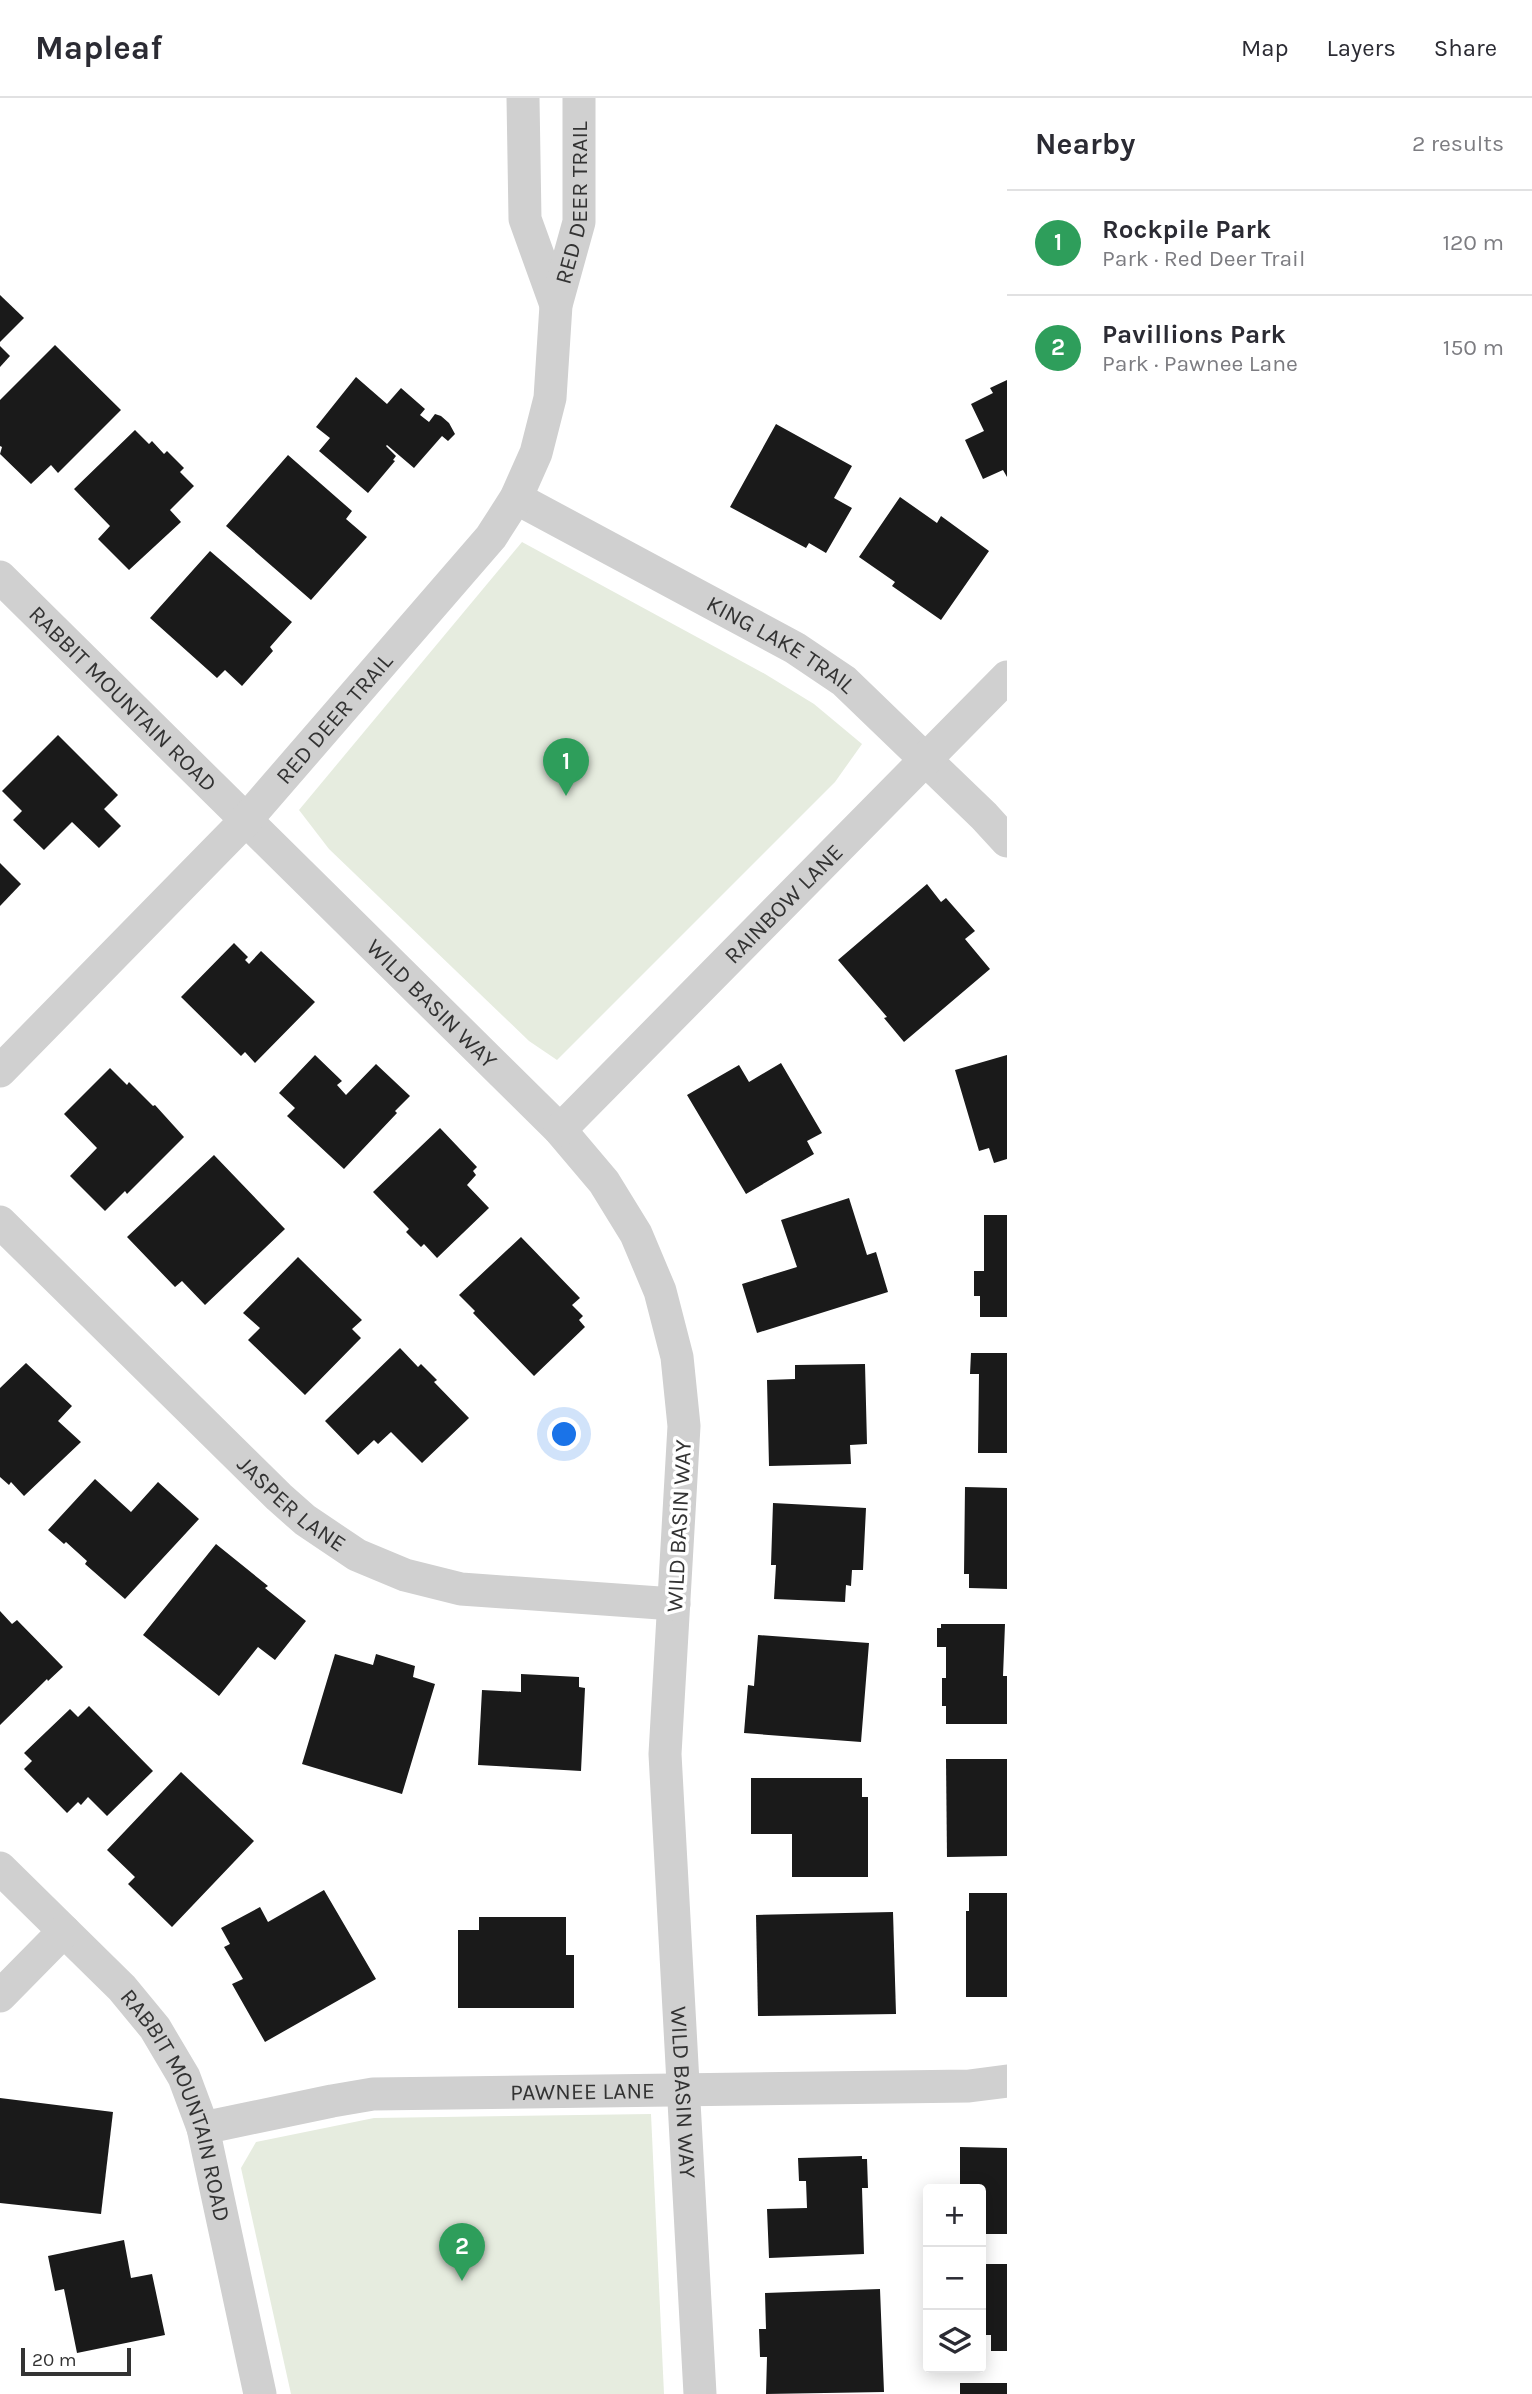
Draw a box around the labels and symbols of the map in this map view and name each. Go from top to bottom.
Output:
street label: RED DEER TRAIL [549,121,593,287]
street label: KING LAKE TRAIL [702,590,862,699]
street label: RABBIT MOUNTAIN ROAD [24,600,223,797]
street label: RED DEER TRAIL [270,647,398,789]
pin: 1 [543,738,589,796]
street label: RAINBOW LANE [718,838,848,969]
street label: WILD BASIN WAY [361,933,503,1074]
your location [547,1417,581,1451]
street label: WILD BASIN WAY [661,1439,697,1613]
street label: JASPER LANE [232,1450,351,1557]
street label: RABBIT MOUNTAIN ROAD [115,1983,236,2224]
street label: WILD BASIN WAY [665,2005,702,2180]
street label: PAWNEE LANE [510,2077,655,2106]
pin: 2 [439,2223,485,2281]
scale bar [21,2345,131,2377]

